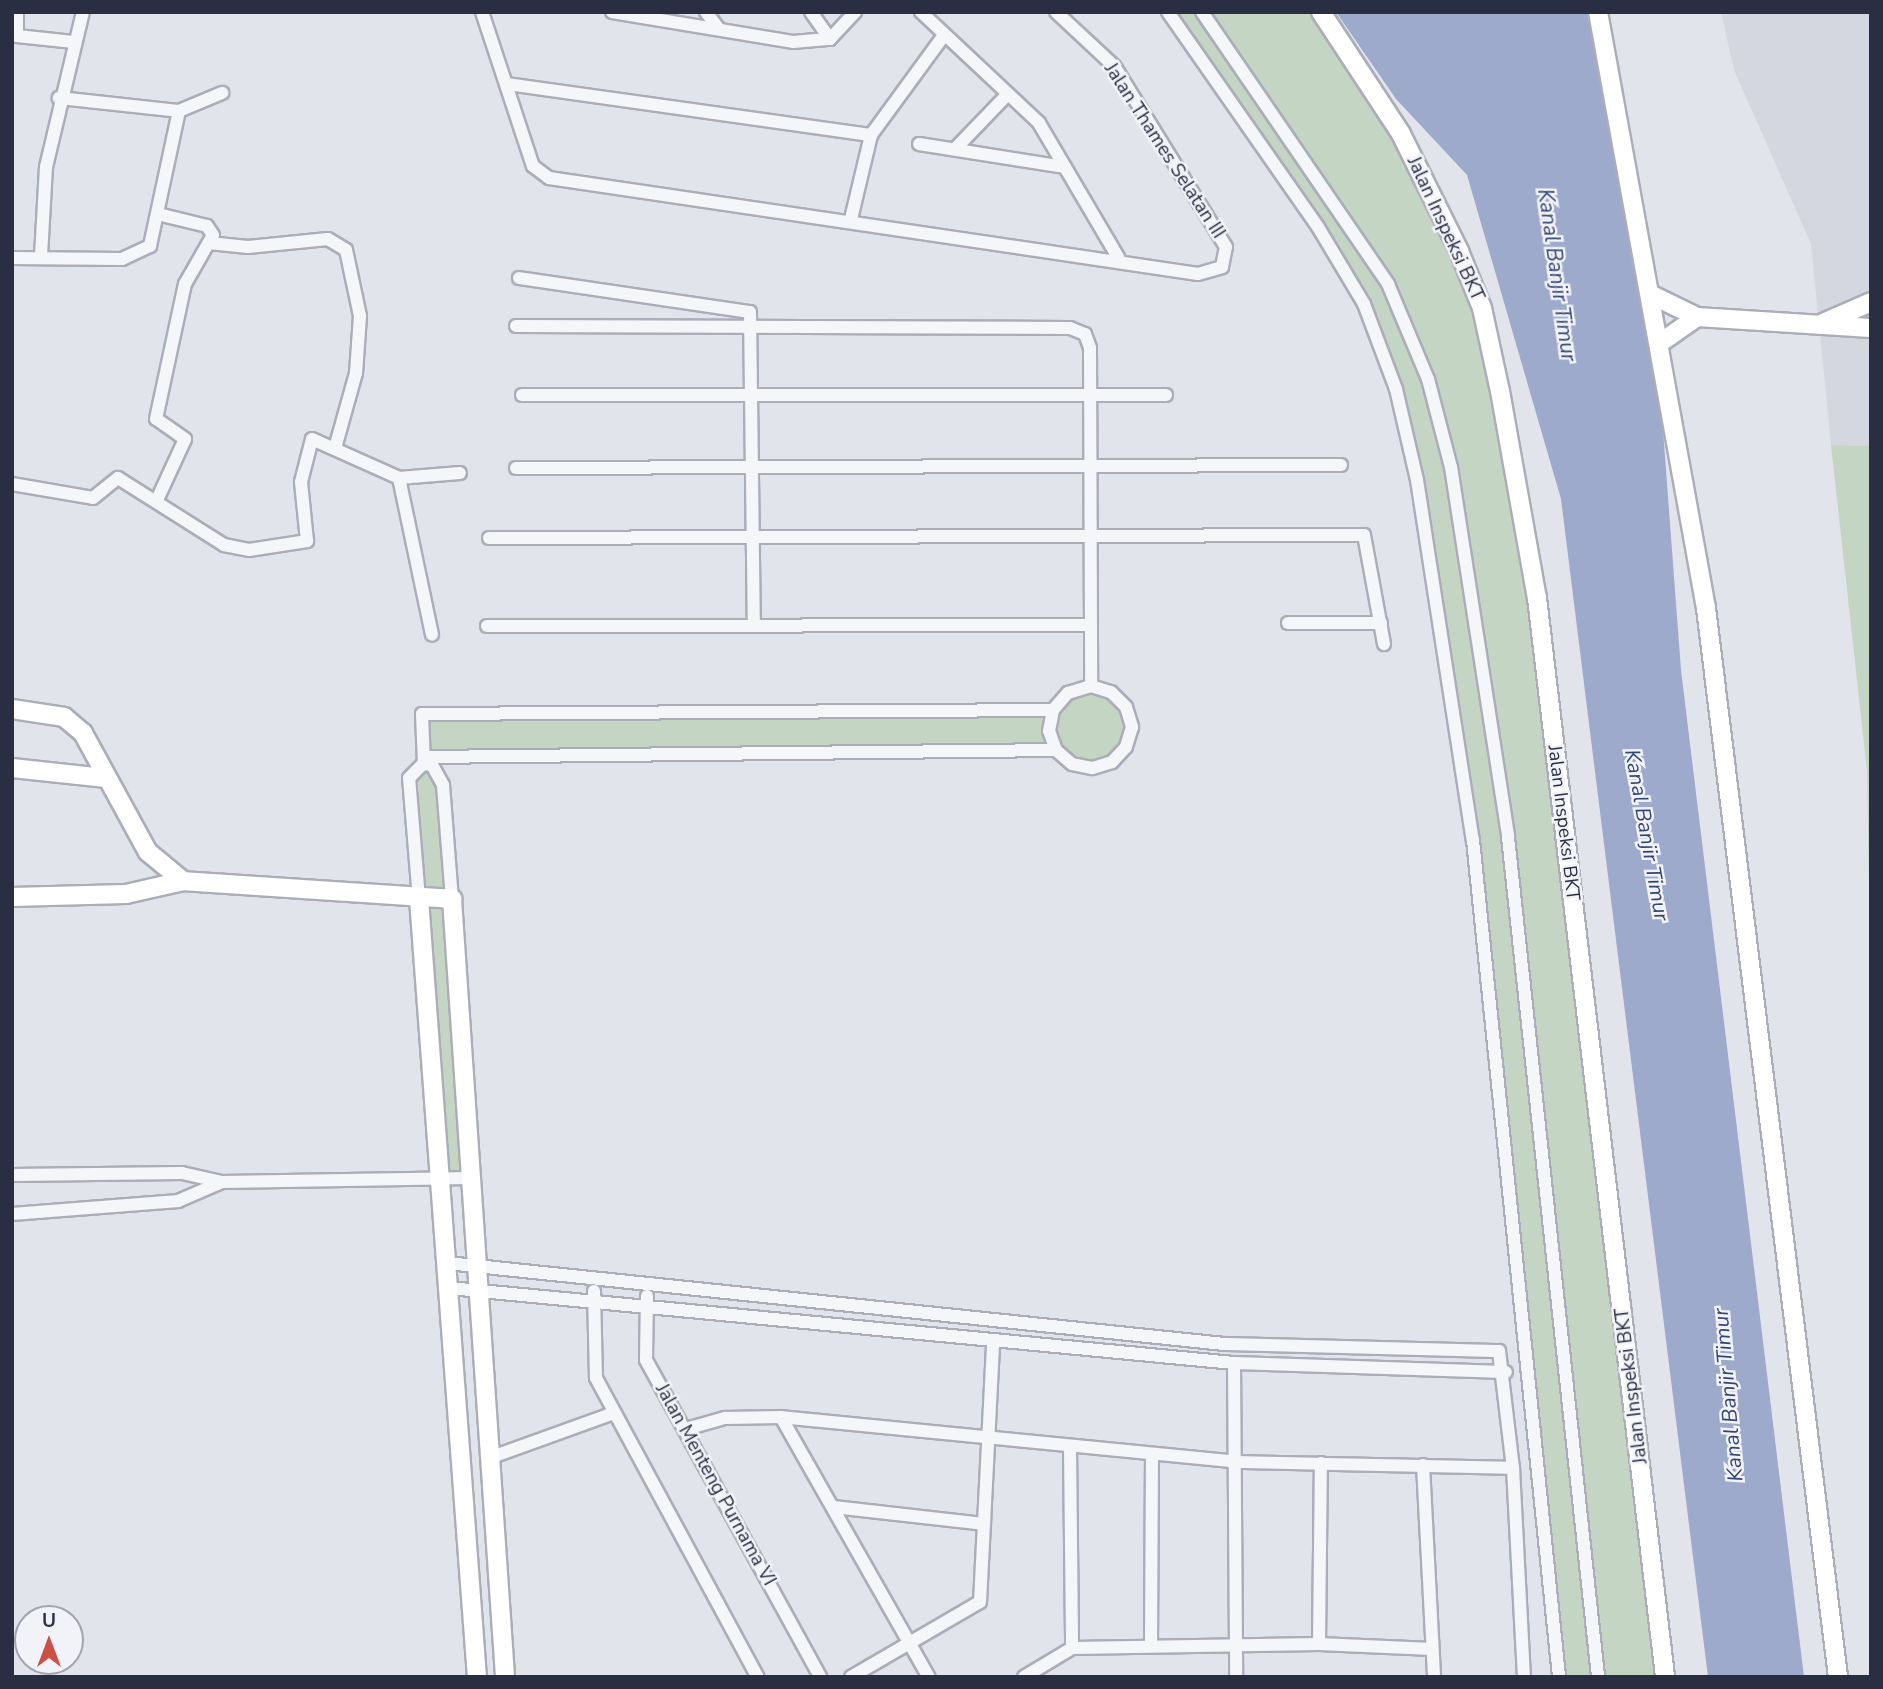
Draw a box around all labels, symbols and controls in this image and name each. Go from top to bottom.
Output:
street label: Jalan Thames Selatan III [1099,59,1229,243]
street label: Jalan Inspeksi BKT [1402,153,1488,305]
water label: Kanal Banjir Timur [1532,187,1582,363]
street label: Jalan Inspeksi BKT [1542,744,1584,902]
water label: Kanal Banjir Timur [1620,747,1674,923]
street label: Jalan Inspeksi BKT [1611,1307,1653,1465]
water label: Kanal Banjir Timur [1708,1307,1748,1483]
street label: Jalan Menteng Purnama VI [650,1380,780,1590]
north arrow [14,1605,84,1675]
text: U [42,1608,56,1634]

